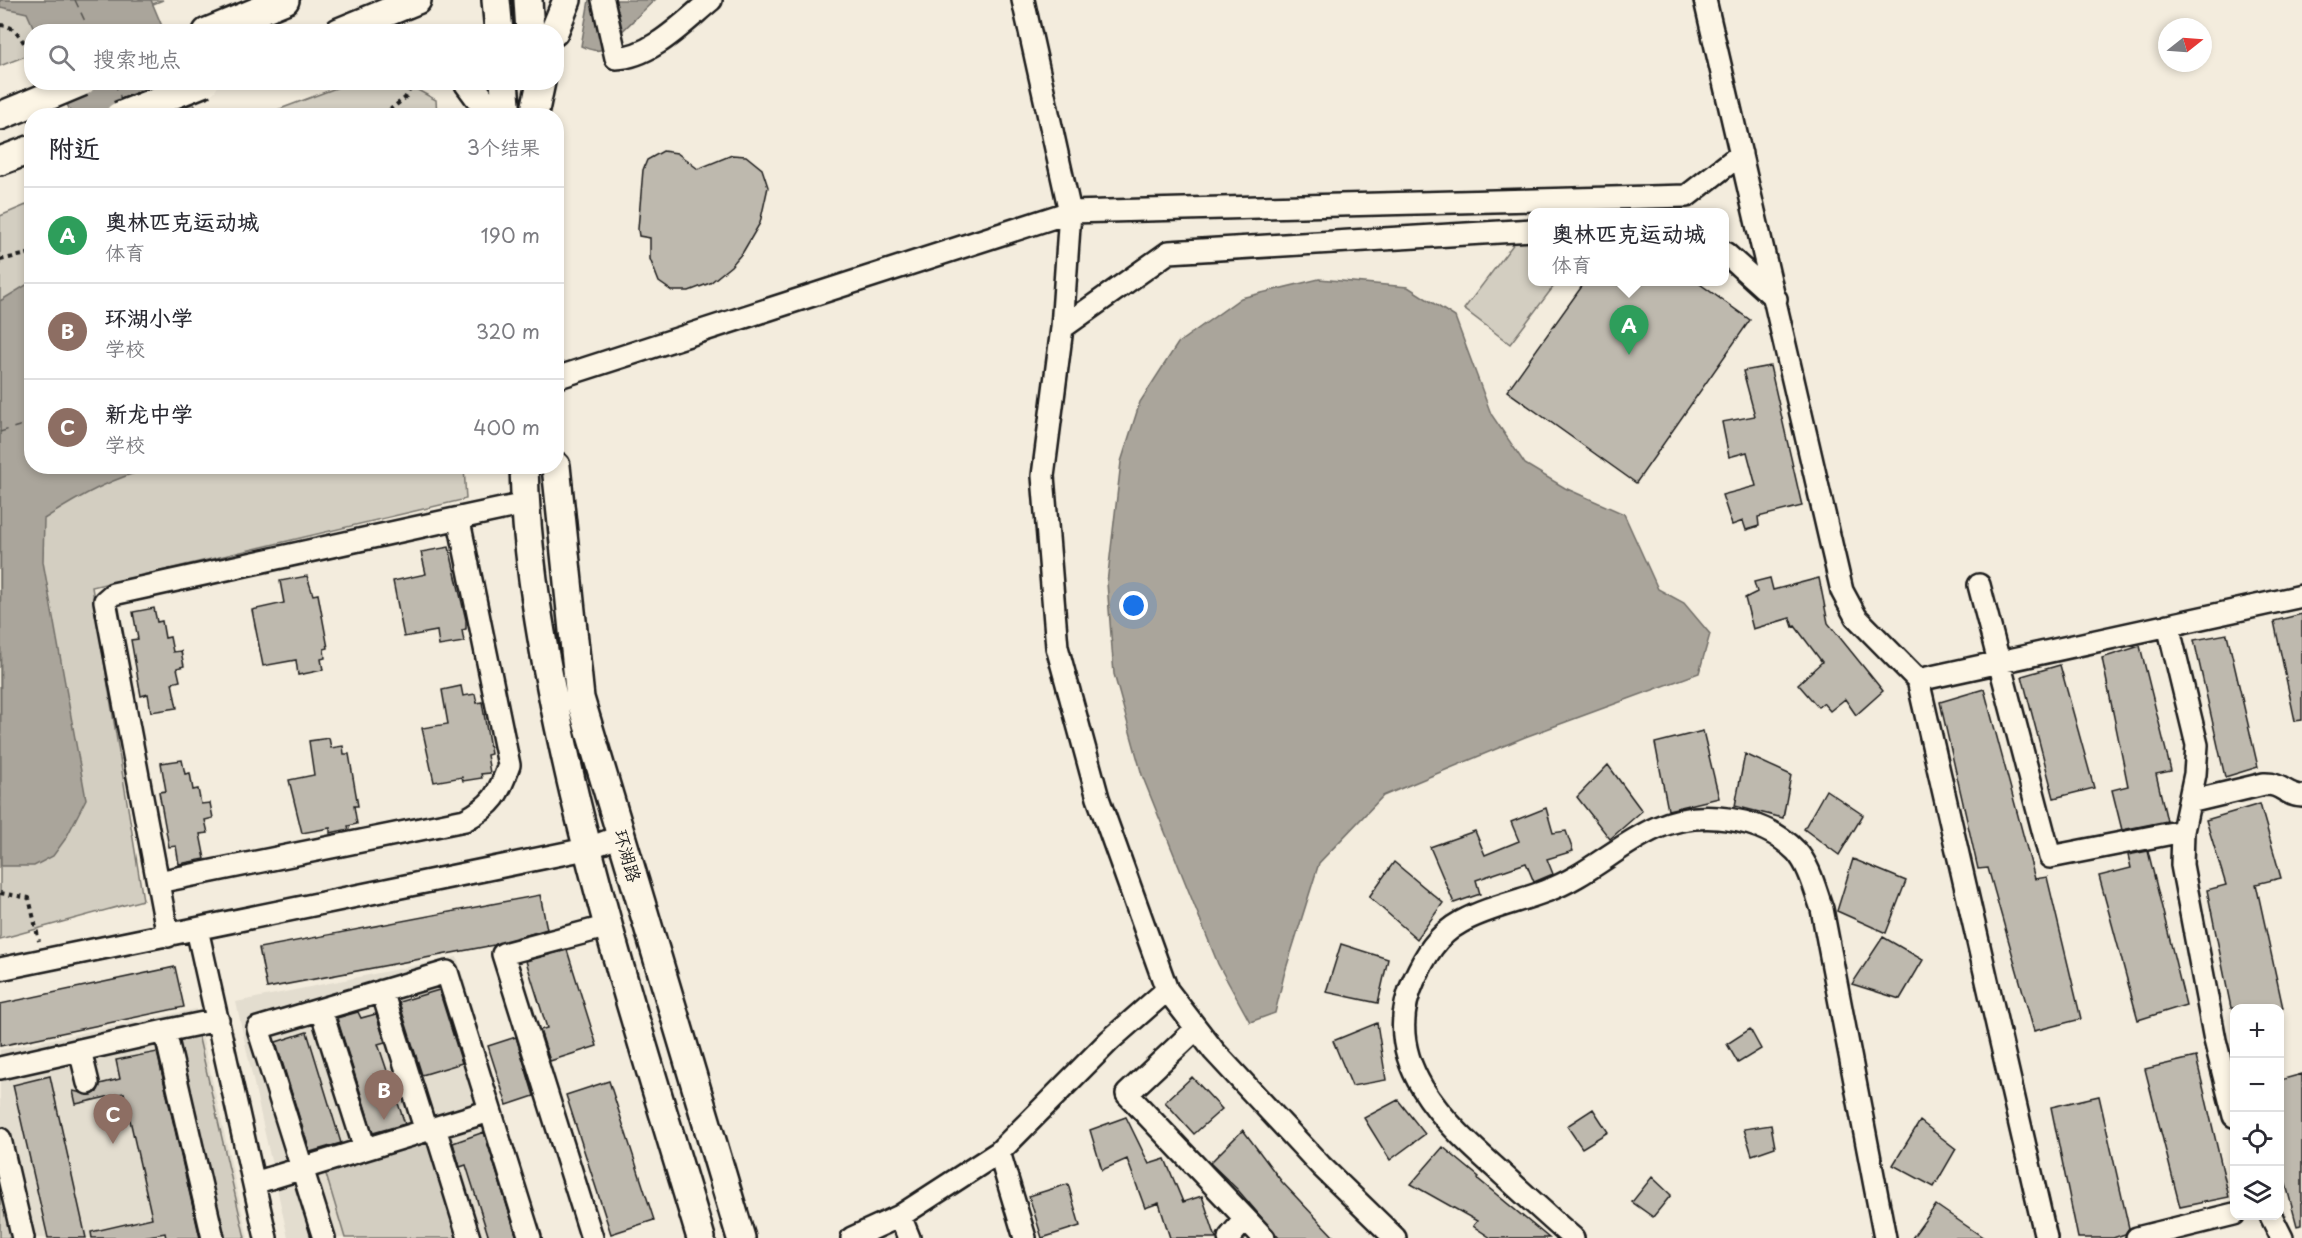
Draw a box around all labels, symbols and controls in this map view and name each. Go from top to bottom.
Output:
north arrow [2158,18,2212,72]
search box [24,24,564,90]
icon: search [45,41,78,74]
text: 搜索地点 [93,41,181,74]
text: 附近 [48,128,100,167]
text: 3个结果 [467,132,540,162]
text: 奥林匹克运动城 [105,204,259,237]
popup [1528,208,1729,286]
text: 奥林匹克运动城 [1551,216,1706,249]
text: A [60,220,75,250]
text: 190 m [481,220,540,250]
text: 体育 [105,237,145,267]
text: 体育 [1551,249,1591,279]
text: 环湖小学 [105,300,193,333]
pin: A [1610,306,1648,355]
text: B [61,316,74,346]
text: 320 m [476,316,540,346]
text: 学校 [105,333,145,363]
text: 新龙中学 [105,396,193,429]
text: C [60,412,75,442]
text: 400 m [473,412,540,442]
text: 学校 [105,429,145,459]
your location [1119,591,1148,620]
street label: 环湖路 [608,826,649,885]
map controls [2230,1004,2284,1220]
button: + [2230,1004,2284,1058]
button: − [2230,1058,2284,1112]
pin: B [364,1070,404,1120]
pin: C [94,1094,132,1144]
button: locate [2230,1112,2284,1166]
button: layers [2230,1166,2284,1220]

